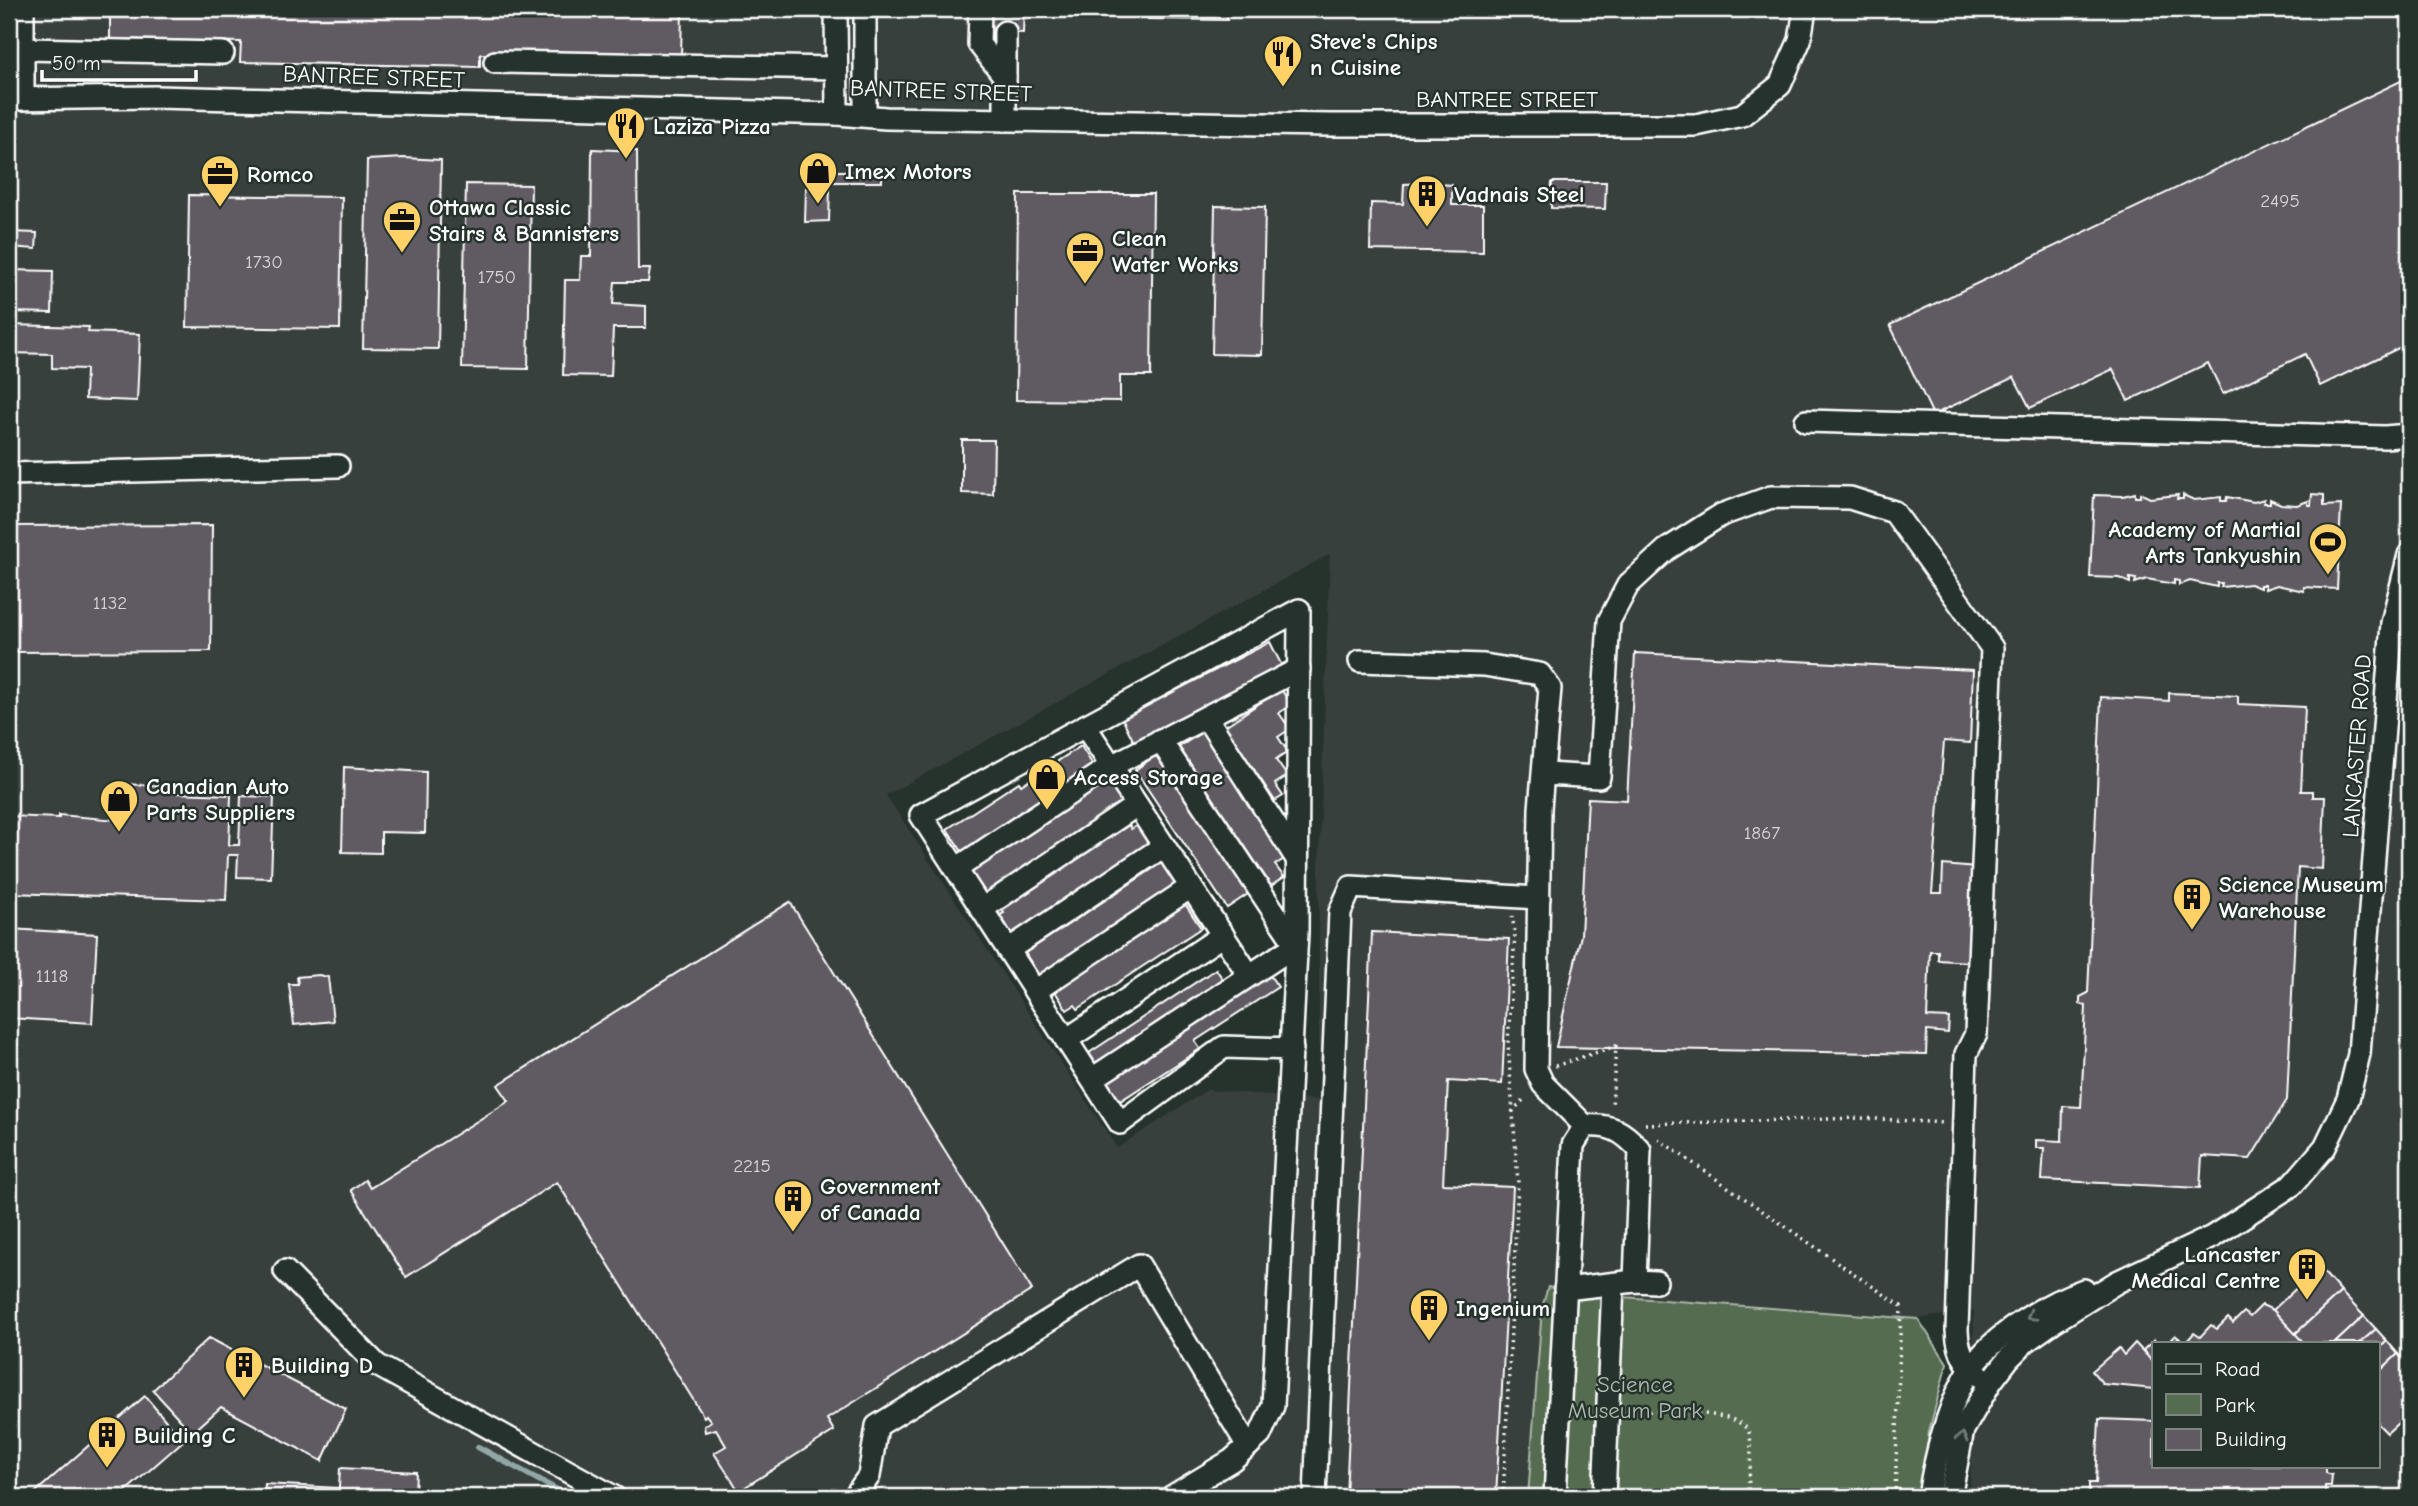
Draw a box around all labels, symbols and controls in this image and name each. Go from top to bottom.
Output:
place label: Steve's Chips n Cuisine [1310,28,1438,81]
restaurant icon: Steve's Chips n Cuisine [1262,33,1304,88]
scale bar [42,38,196,82]
text: 50 m [52,51,101,75]
street label: BANTREE STREET [283,60,465,94]
street label: BANTREE STREET [850,74,1032,108]
street label: BANTREE STREET [1416,86,1598,113]
restaurant icon: Laziza Pizza [605,105,647,160]
place label: Laziza Pizza [653,113,771,140]
shop icon: Imex Motors [797,150,839,205]
office icon: Romco [199,153,241,208]
place label: Imex Motors [845,158,972,185]
place label: Romco [247,161,313,188]
building icon: Vadnais Steel [1406,173,1448,228]
place label: Vadnais Steel [1454,181,1584,208]
house number: 2495 [2260,190,2300,212]
place label: Ottawa Classic Stairs & Bannisters [429,194,619,247]
office icon: Ottawa Classic Stairs & Bannisters [381,199,423,254]
place label: Clean Water Works [1112,225,1239,278]
office icon: Clean Water Works [1064,230,1106,285]
house number: 1730 [245,251,283,273]
house number: 1750 [478,266,516,288]
place label: Academy of Martial Arts Tankyushin [2108,516,2301,569]
sports icon: Academy of Martial Arts Tankyushin [2307,521,2349,576]
house number: 1132 [93,592,127,614]
street label: LANCASTER ROAD [2337,653,2377,839]
shop icon: Access Storage [1026,756,1068,811]
place label: Access Storage [1074,764,1223,791]
place label: Canadian Auto Parts Suppliers [146,773,295,826]
shop icon: Canadian Auto Parts Suppliers [98,778,140,833]
house number: 1867 [1744,822,1780,844]
place label: Science Museum Warehouse [2219,871,2384,924]
building icon: Science Museum Warehouse [2171,876,2213,931]
house number: 1118 [36,965,68,987]
house number: 2215 [733,1155,771,1177]
place label: Government of Canada [820,1173,941,1226]
building icon: Government of Canada [772,1178,814,1233]
place label: Lancaster Medical Centre [2131,1241,2281,1294]
building icon: Lancaster Medical Centre [2286,1246,2328,1301]
building icon: Ingenium [1408,1287,1450,1342]
place label: Ingenium [1456,1295,1550,1322]
one-way arrow [2026,1308,2039,1321]
legend [2152,1342,2380,1468]
building icon: Building D [223,1344,265,1399]
place label: Building D [271,1352,373,1379]
text: Road [2215,1357,2260,1381]
park label: Science Museum Park [1568,1371,1702,1424]
text: Park [2215,1393,2255,1417]
building icon: Building C [86,1414,128,1469]
place label: Building C [134,1422,236,1449]
text: Building [2215,1427,2287,1451]
one-way arrow [1954,1431,1968,1443]

